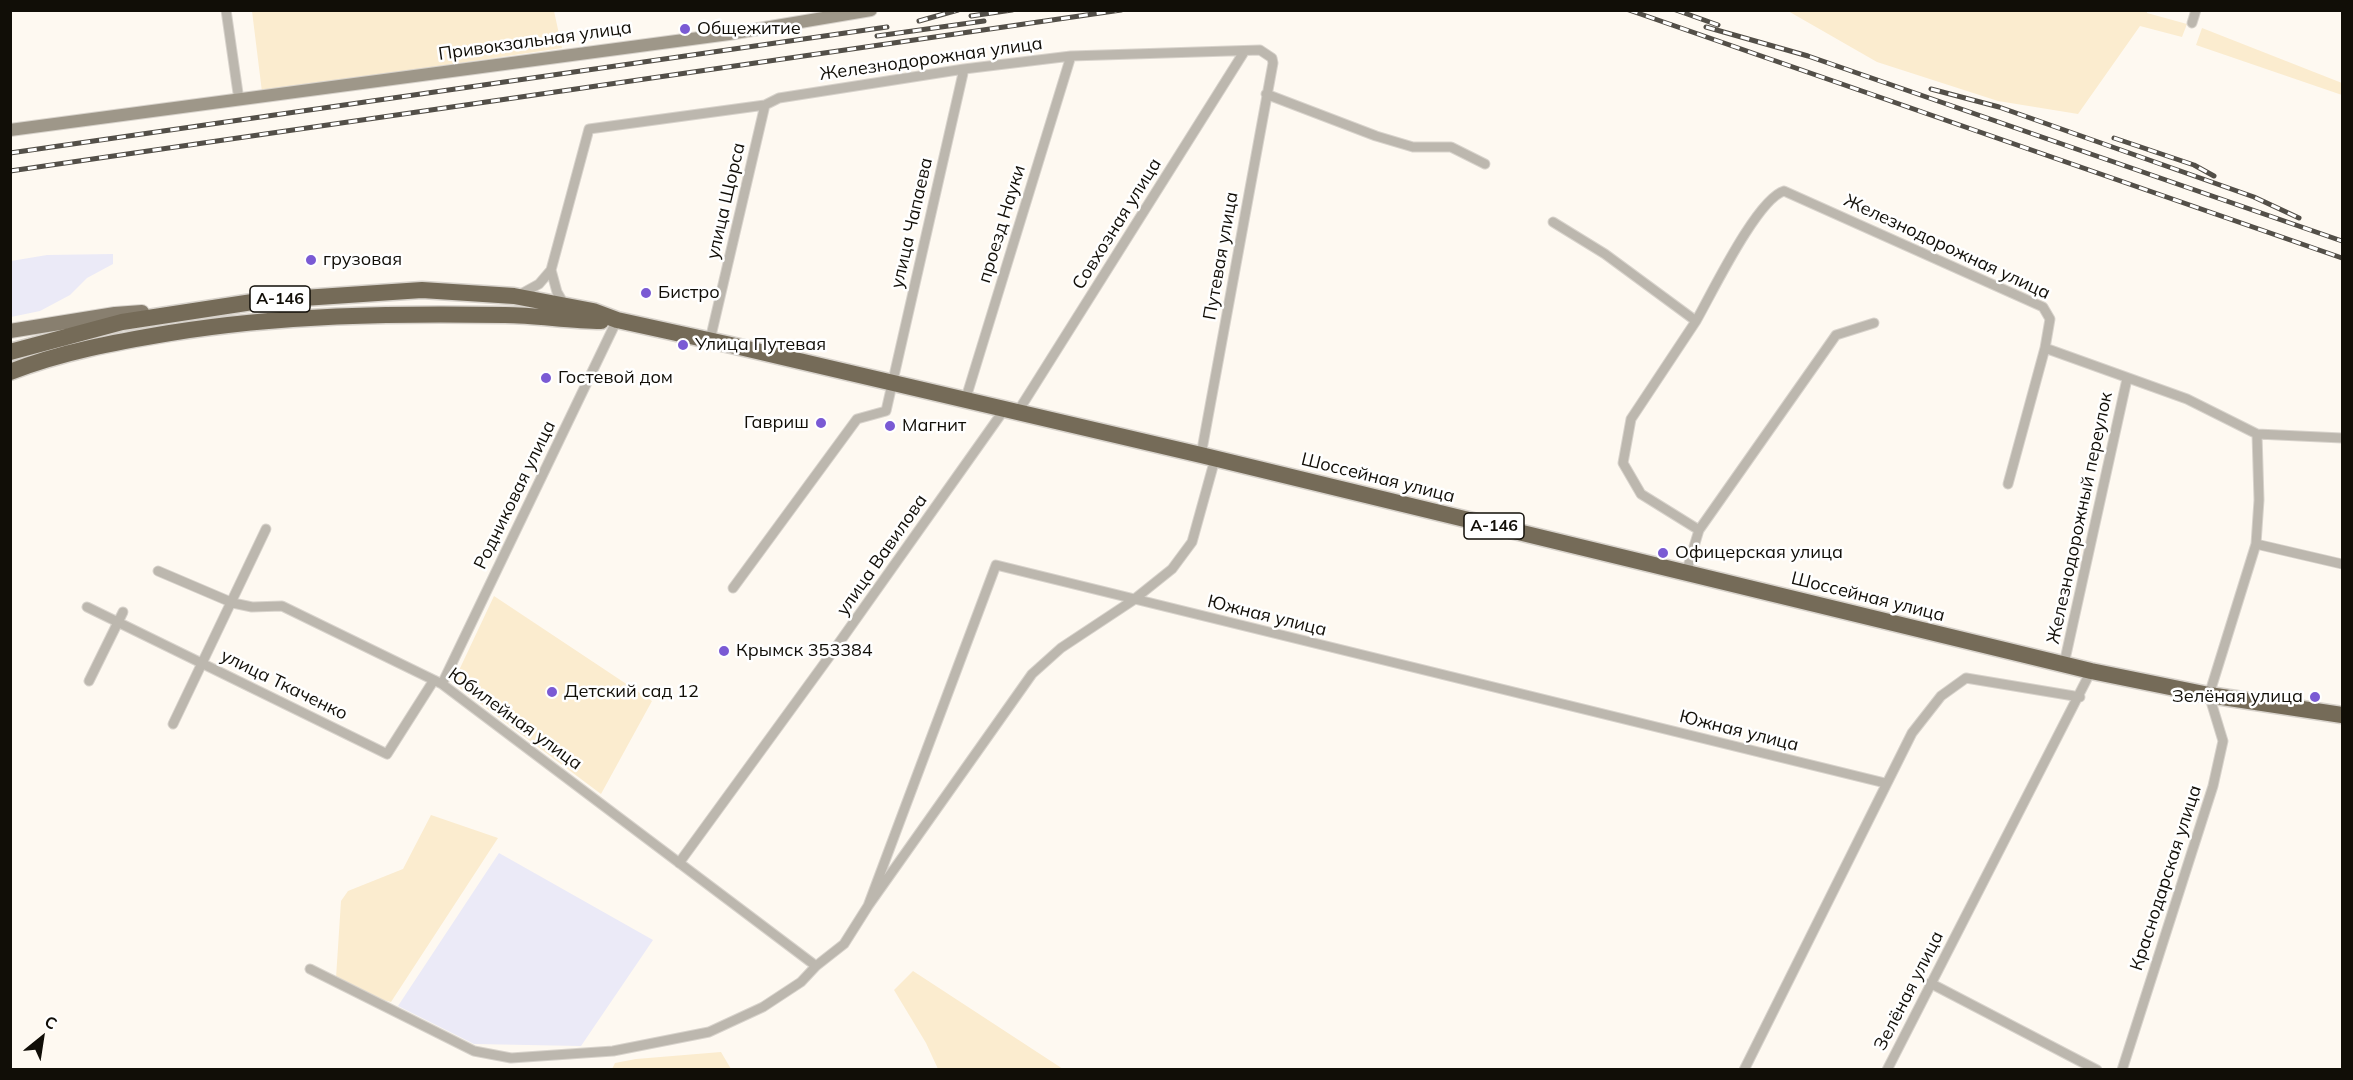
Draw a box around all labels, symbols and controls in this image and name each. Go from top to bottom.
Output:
street label: Привокзальная улица [437,17,633,65]
place label: Общежитие [697,18,801,40]
marker: Общежитие [678,22,692,36]
street label: Железнодорожная улица [818,33,1044,85]
street label: улица Щорса [702,141,750,261]
street label: Совхозная улица [1068,154,1166,294]
street label: улица Чапаева [886,156,938,290]
street label: проезд Науки [974,163,1030,285]
street label: Путевая улица [1199,190,1243,322]
street label: Железнодорожная улица [1841,190,2053,304]
place label: грузовая [323,249,402,271]
marker: грузовая [304,253,318,267]
place label: Бистро [658,282,720,304]
road number: А-146 [250,286,310,312]
marker: Бистро [639,286,653,300]
place label: Улица Путевая [695,334,826,356]
marker: Улица Путевая [676,338,690,352]
place label: Гостевой дом [558,367,673,389]
marker: Гостевой дом [539,371,553,385]
street label: Железнодорожный переулок [2043,390,2117,646]
place label: Гавриш [744,412,809,434]
place label: Магнит [902,415,966,437]
marker: Гавриш [814,416,828,430]
street label: Родниковая улица [470,417,560,573]
marker: Магнит [883,419,897,433]
street label: Шоссейная улица [1299,448,1457,508]
street label: улица Вавилова [832,490,932,620]
road number: А-146 [1464,513,1524,539]
place label: Офицерская улица [1675,542,1843,564]
marker: Офицерская улица [1656,546,1670,560]
street label: Шоссейная улица [1789,567,1947,627]
street label: Южная улица [1205,591,1329,641]
place label: Крымск 353384 [736,640,873,662]
marker: Крымск 353384 [717,644,731,658]
street label: улица Ткаченко [217,645,351,725]
street label: Юбилейная улица [444,663,586,775]
place label: Детский сад 12 [564,681,699,703]
marker: Детский сад 12 [545,685,559,699]
place label: Зелёная улица [2172,686,2303,708]
marker: Зелёная улица [2308,690,2322,704]
street label: Южная улица [1677,706,1801,756]
street label: Краснодарская улица [2126,783,2206,973]
street label: Зелёная улица [1870,928,1948,1054]
north arrow [12,1008,72,1068]
text: С [41,1011,61,1034]

